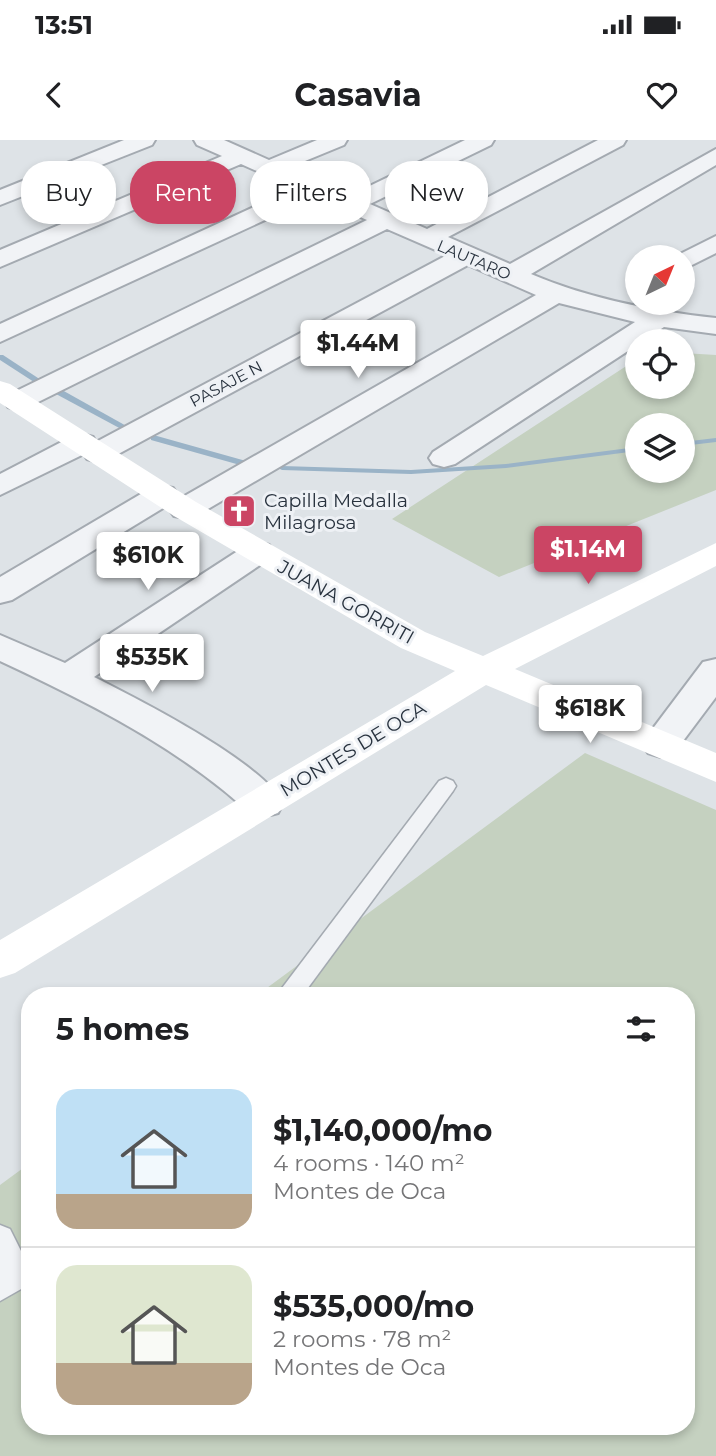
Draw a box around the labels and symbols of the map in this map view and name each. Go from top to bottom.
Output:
street label: LAUTARO [434,236,514,284]
north arrow [625,245,695,315]
pin: $1.44M [301,320,415,380]
street label: PASAJE N [186,357,266,411]
place label: Capilla Medalla Milagrosa [264,489,408,534]
church icon: Capilla Medalla Milagrosa [220,492,258,530]
pin: $1.14M [531,526,645,586]
pin: $610K [99,532,197,592]
street label: JUANA GORRITI [273,555,418,649]
pin: $535K [103,634,201,694]
pin: $618K [541,686,639,745]
street label: MONTES DE OCA [276,696,430,802]

